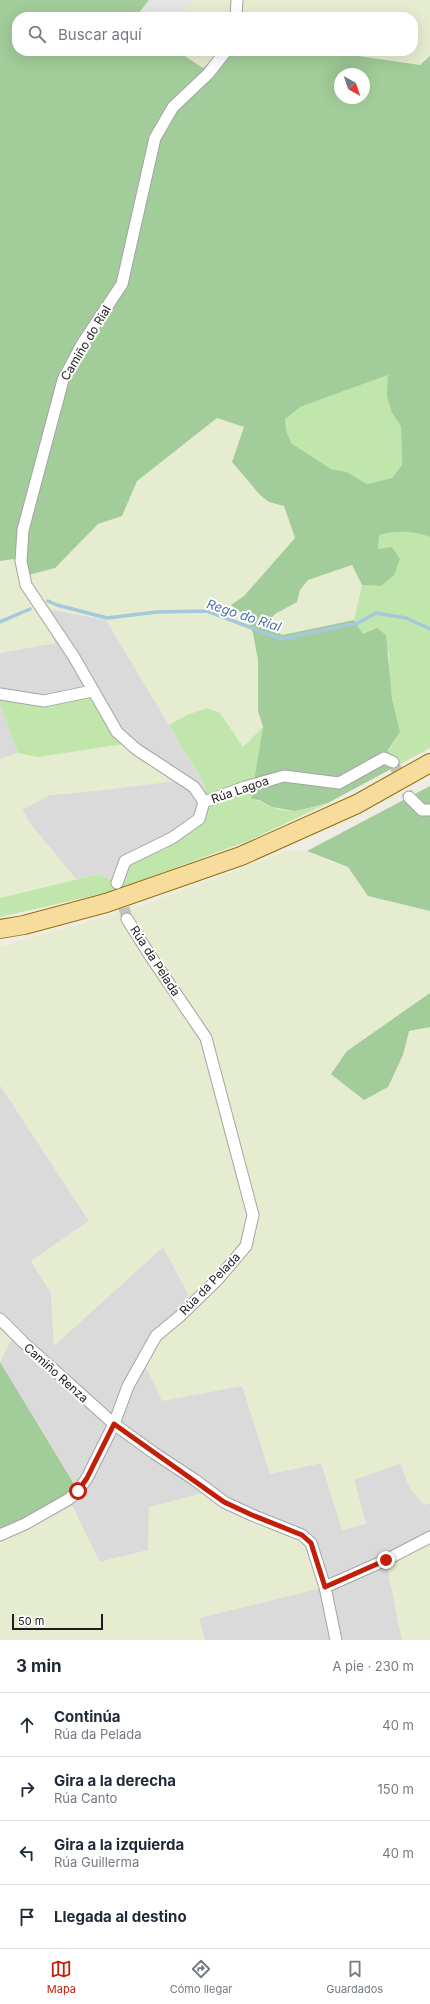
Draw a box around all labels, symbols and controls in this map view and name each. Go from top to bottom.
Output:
search box [12,12,418,56]
icon: search [26,23,48,45]
text: Buscar aquí [58,25,142,44]
north arrow [334,68,370,104]
street label: Camiño do Rial [57,303,114,383]
water label: Rego do Rial [205,595,284,635]
street label: Rúa Lagoa [209,773,271,806]
street label: Rúa da Pelada [127,923,184,999]
street label: Rúa da Pelada [176,1249,243,1318]
street label: Camiño Renza [21,1340,92,1406]
route start [69,1482,87,1500]
route end [377,1551,395,1569]
scale bar [12,1612,103,1631]
text: 50 m [18,1614,44,1628]
text: 3 min [16,1656,62,1676]
text: A pie · 230 m [332,1658,414,1674]
text: Continúa [54,1707,121,1726]
icon: ahead [16,1714,38,1736]
text: 40 m [382,1717,414,1733]
text: Rúa da Pelada [54,1726,141,1742]
text: Gira a la derecha [54,1771,176,1790]
icon: right [16,1778,38,1800]
text: 150 m [378,1781,414,1797]
text: Rúa Canto [54,1790,117,1806]
text: Gira a la izquierda [54,1835,184,1854]
icon: left [16,1842,38,1864]
text: 40 m [382,1845,414,1861]
text: Rúa Guillerma [54,1854,139,1870]
icon: arrive [16,1906,38,1928]
text: Llegada al destino [54,1907,187,1926]
tab: Mapa [47,1958,76,1996]
tab: Cómo llegar [170,1958,232,1996]
tab: Guardados [326,1958,383,1996]

